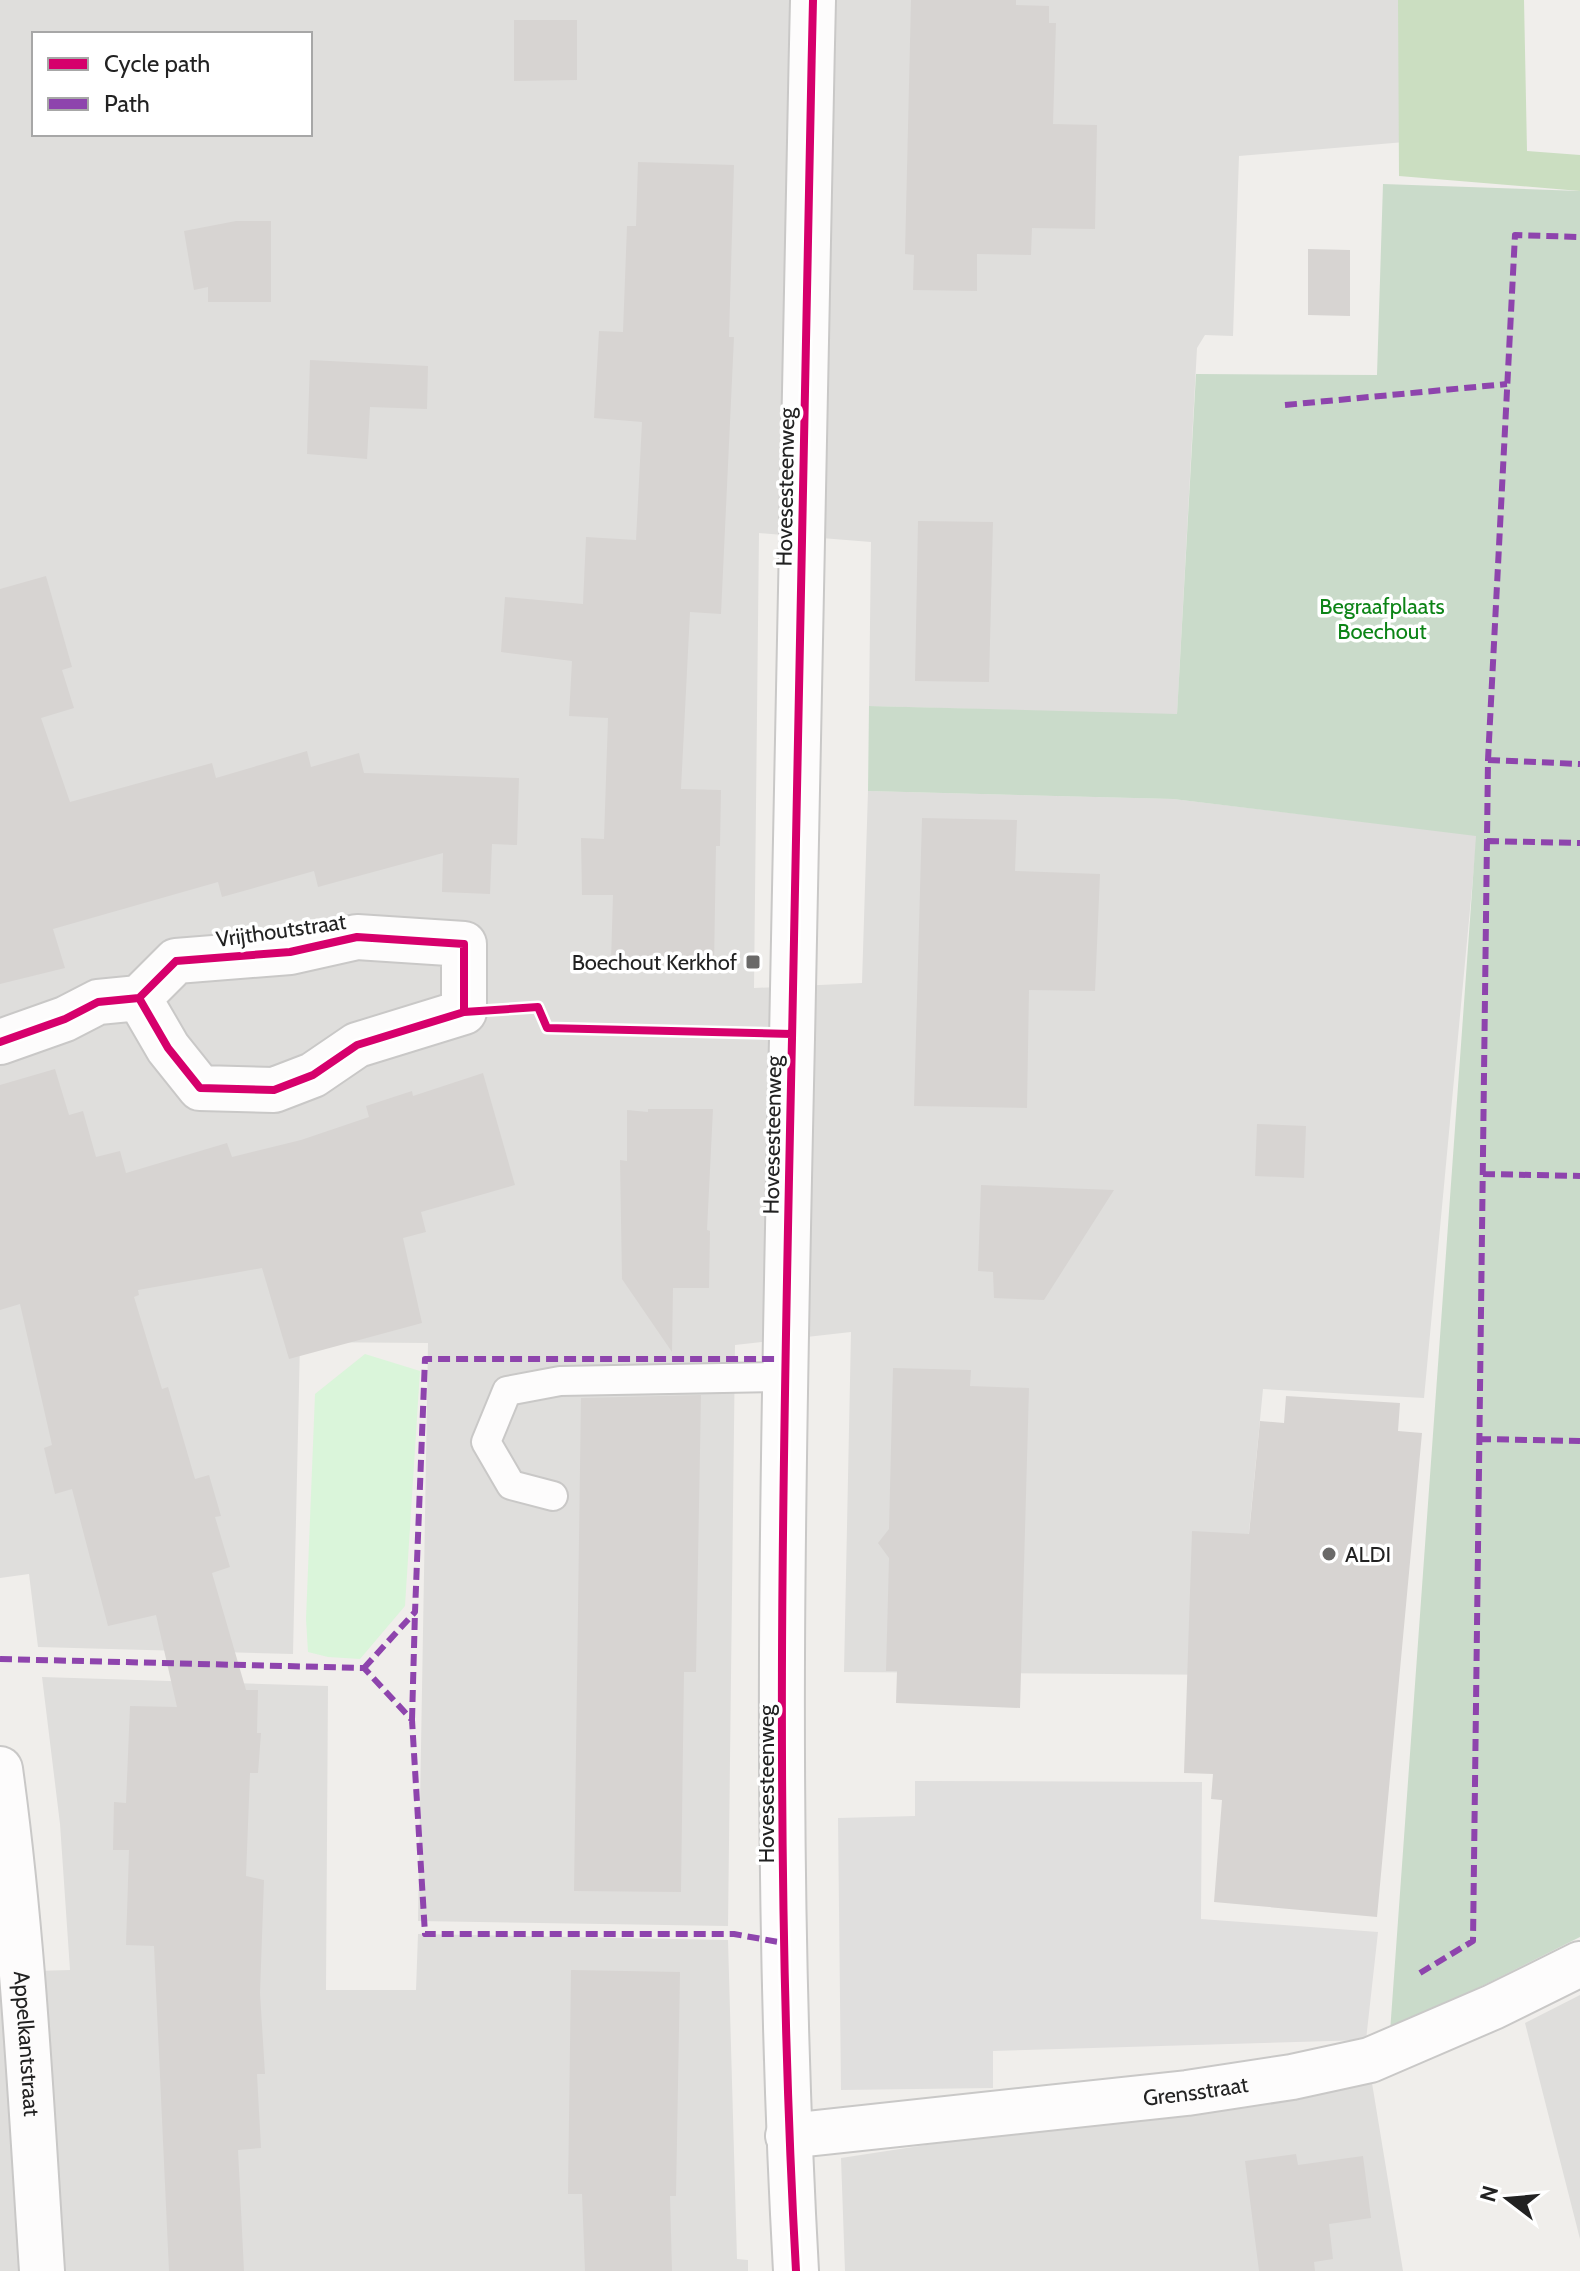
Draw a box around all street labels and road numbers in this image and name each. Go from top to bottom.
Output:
street label: Hovesesteenweg [771,406,800,566]
street label: Vrijthoutstraat [214,908,348,953]
street label: Hovesesteenweg [758,1054,787,1214]
street label: Hovesesteenweg [753,1704,780,1863]
street label: Appelkantstraat [8,1970,45,2118]
street label: Grensstraat [1142,2071,1251,2112]

